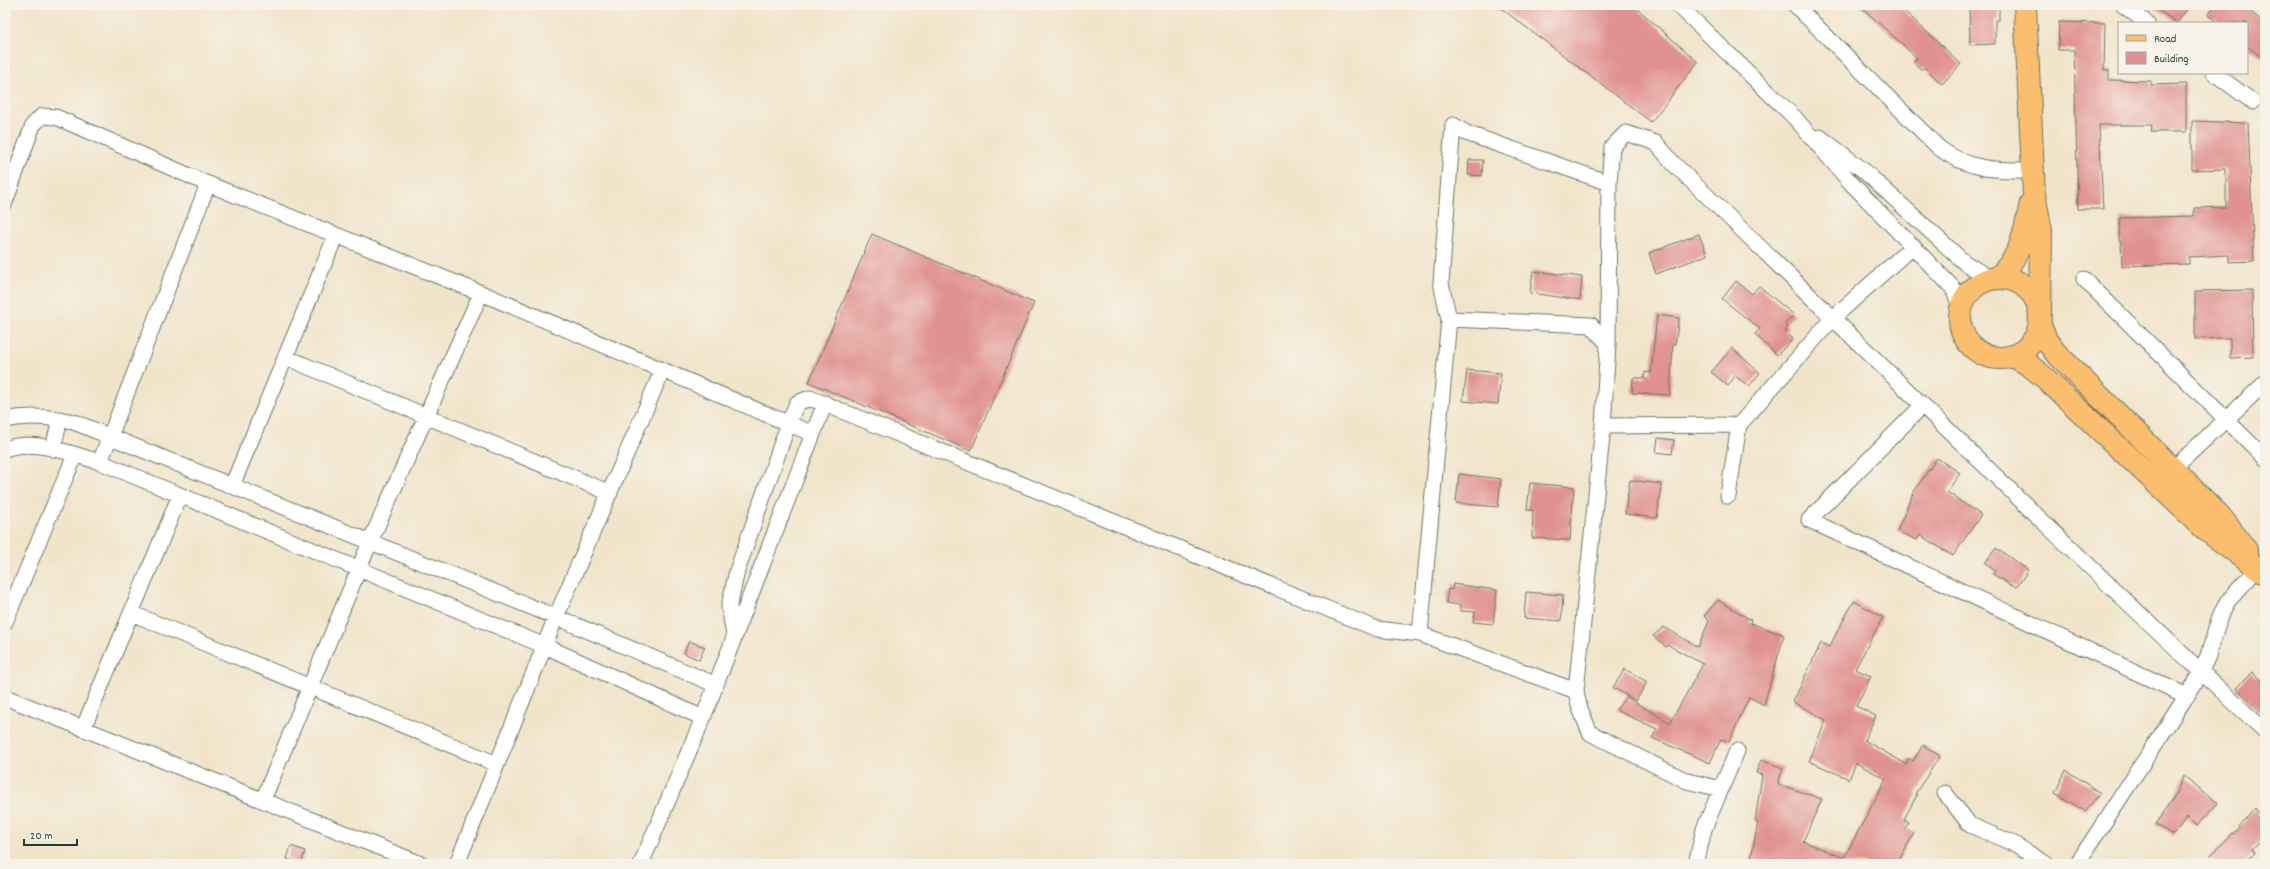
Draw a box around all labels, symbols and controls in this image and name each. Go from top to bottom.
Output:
legend [2118,22,2248,74]
text: Road [2154,31,2176,48]
text: Building [2154,51,2189,68]
scale bar [24,821,77,847]
text: 20 m [30,828,53,845]

